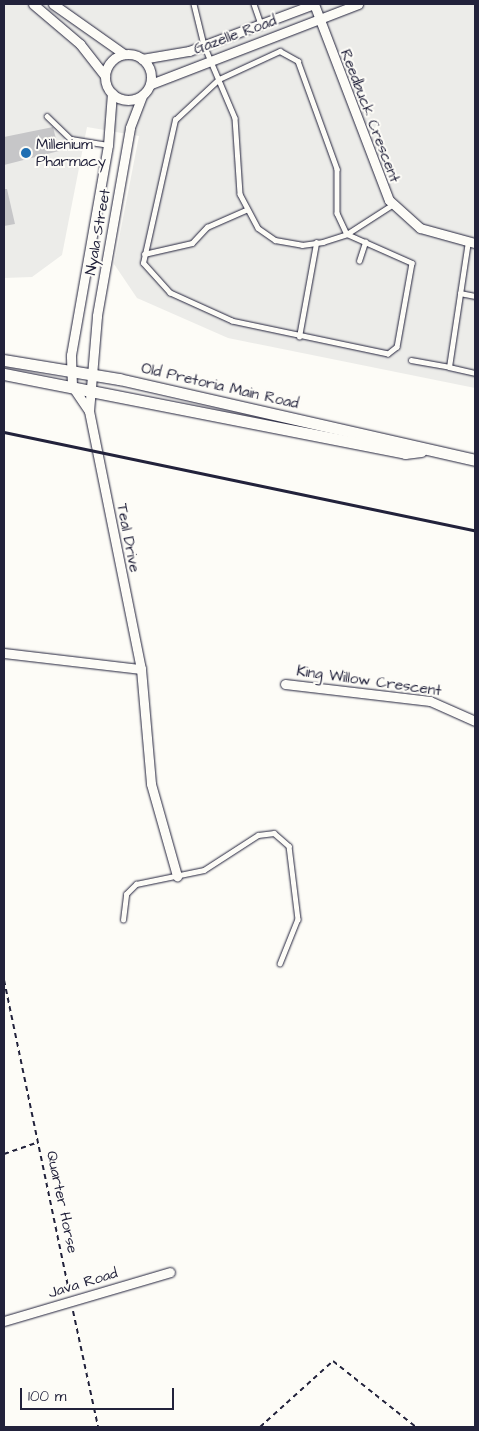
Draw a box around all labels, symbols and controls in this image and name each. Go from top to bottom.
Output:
street label: Gazelle Road [191,12,279,58]
street label: Reedbuck Crescent [336,47,404,185]
place label: Millenium Pharmacy [36,135,106,170]
marker: Millenium Pharmacy [20,147,32,159]
street label: Nyala Street [82,187,114,277]
street label: Old Pretoria Main Road [140,359,300,413]
street label: Teal Drive [113,502,143,574]
street label: King Willow Crescent [295,662,443,700]
street label: Quarter Horse [42,1149,82,1255]
street label: Java Road [46,1264,120,1302]
scale bar [22,1378,176,1410]
text: 100 m [28,1386,67,1407]

